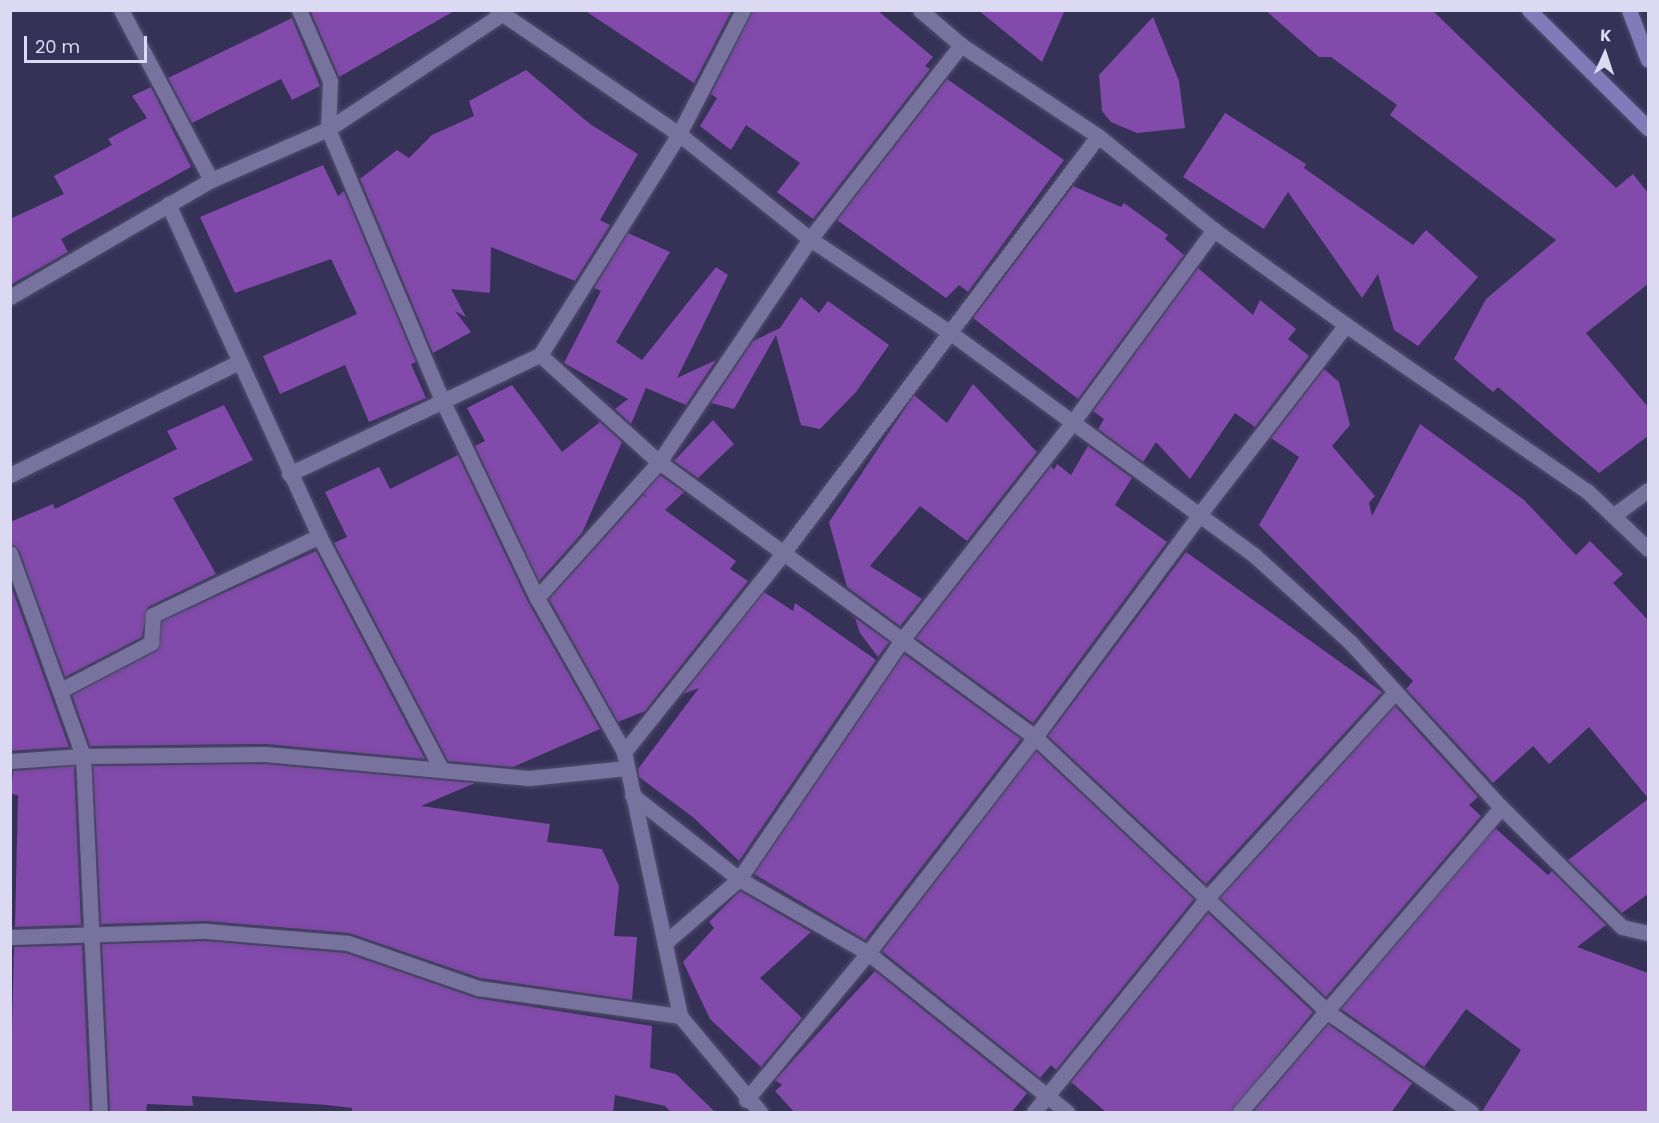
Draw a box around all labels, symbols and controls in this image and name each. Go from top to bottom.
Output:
scale bar [27,24,150,62]
north arrow [1575,24,1635,84]
text: K [1600,24,1612,47]
text: 20 m [35,34,80,59]

